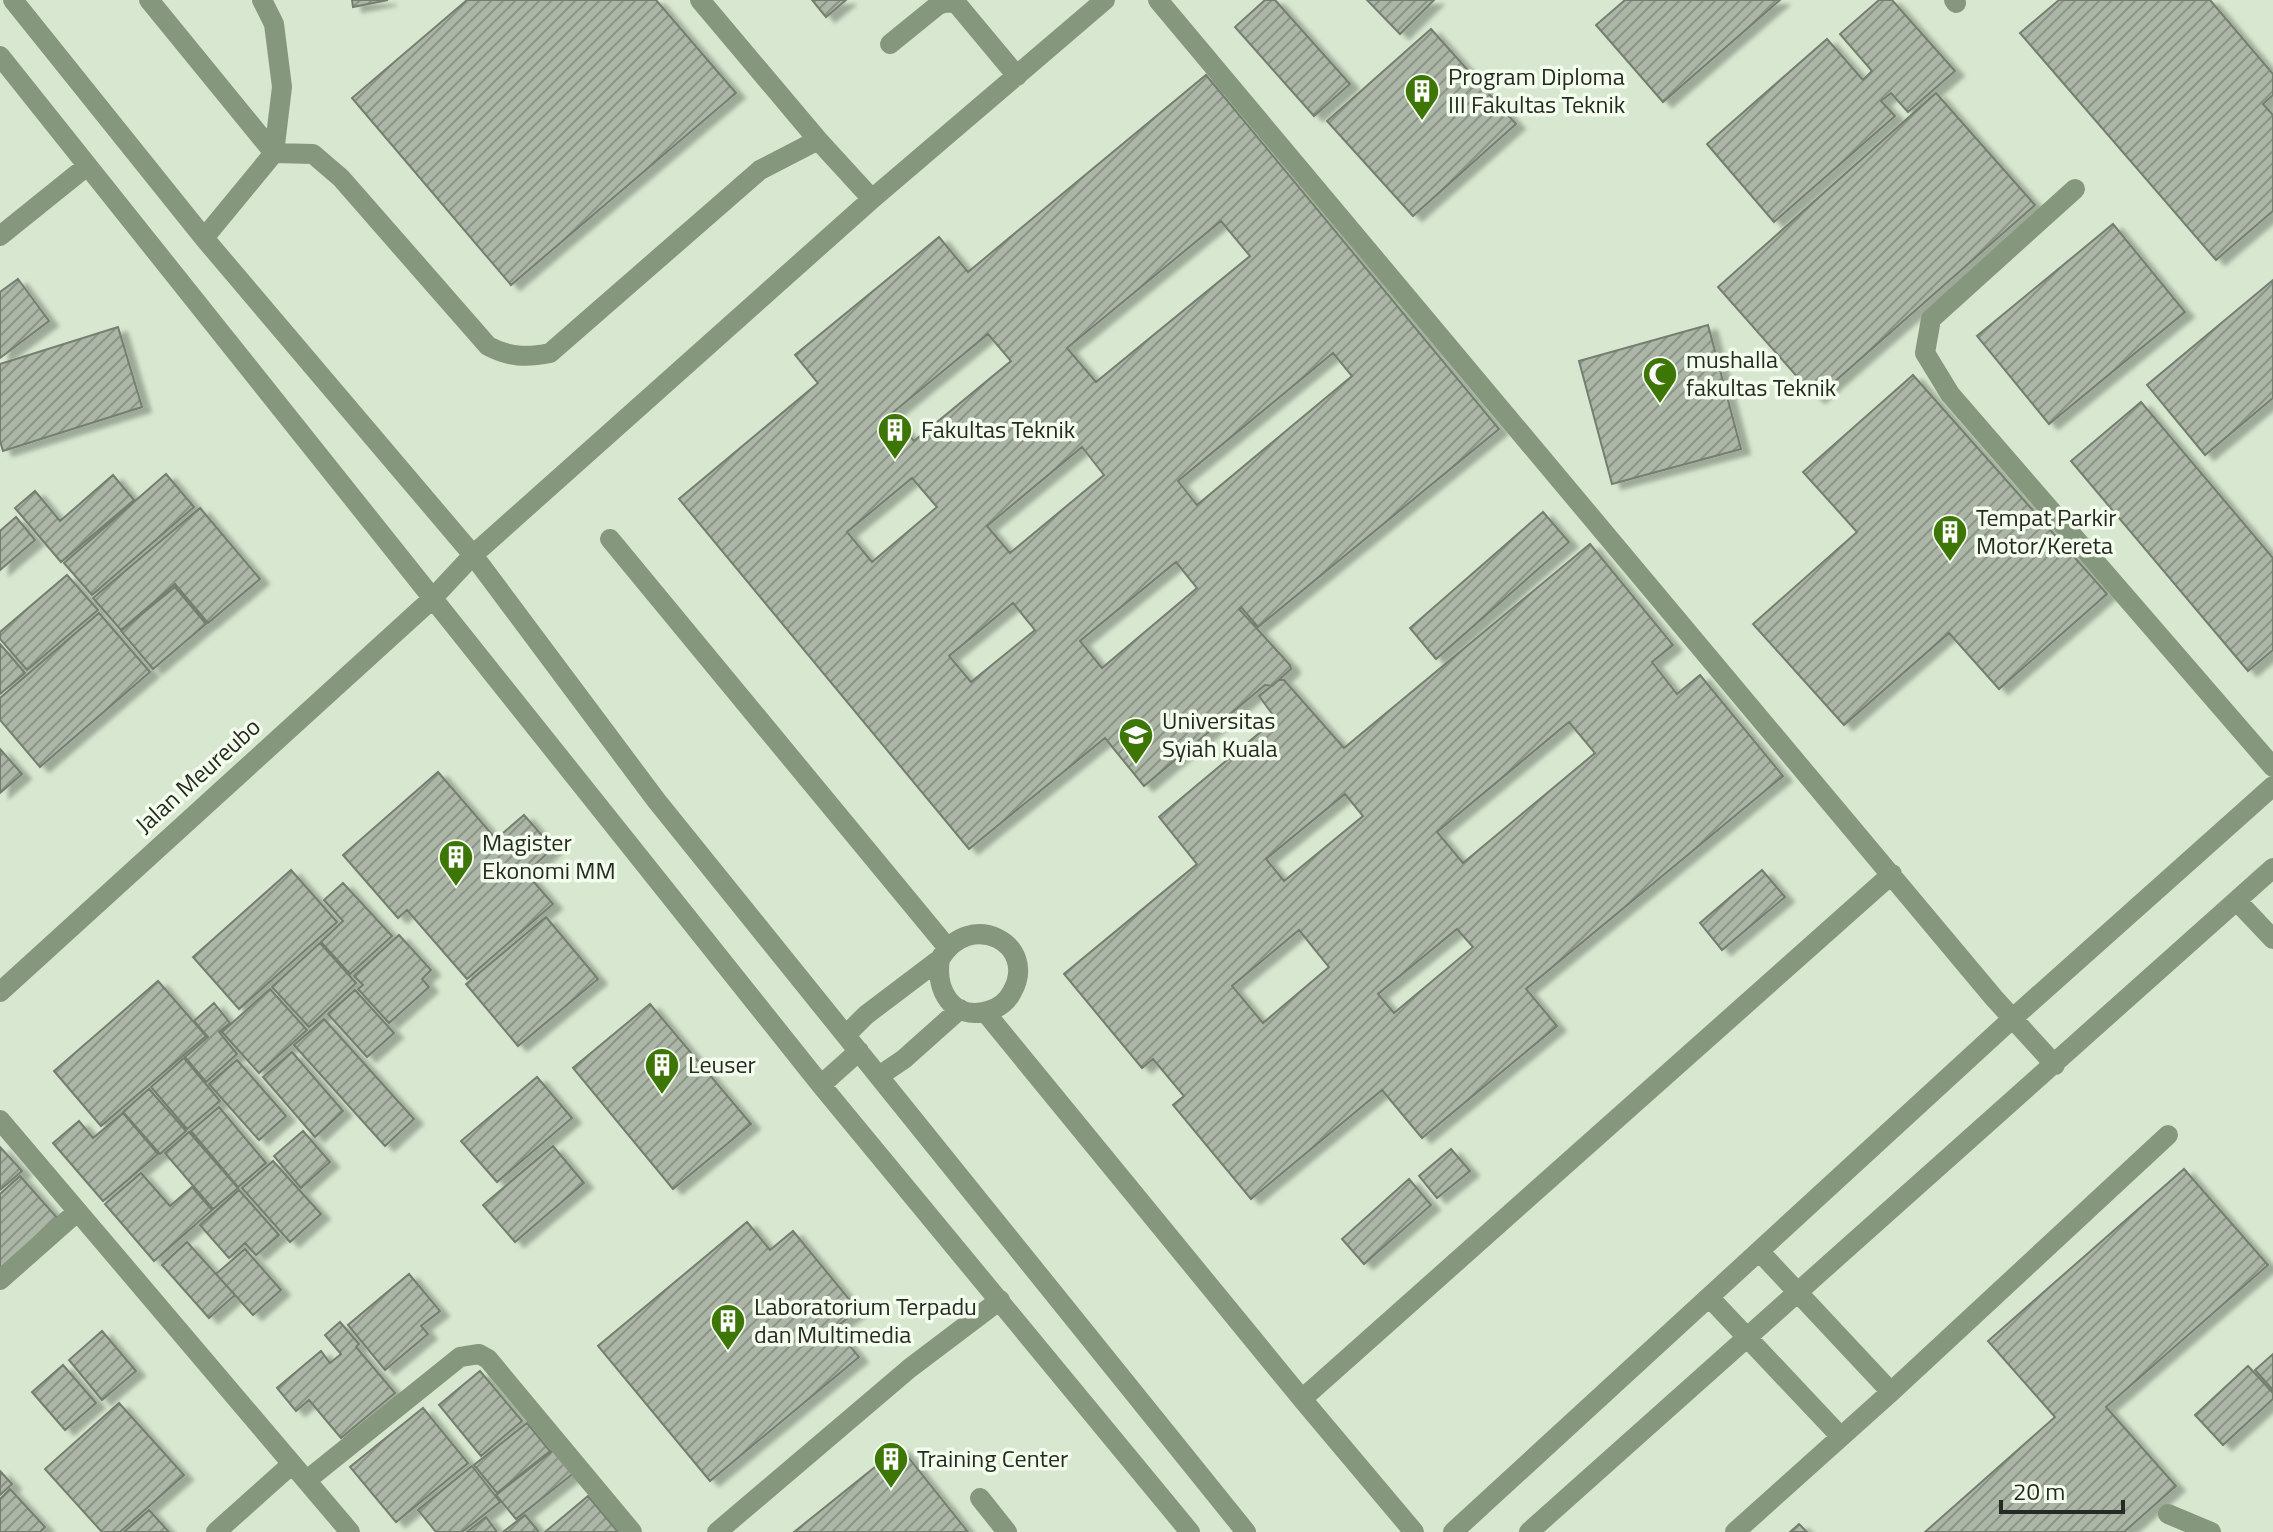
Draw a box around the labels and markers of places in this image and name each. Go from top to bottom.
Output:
place label: Program Diploma III Fakultas Teknik [1448,58,1626,122]
building icon: Program Diploma III Fakultas Teknik [1403,72,1441,122]
place label: mushalla fakultas Teknik [1686,341,1837,405]
mosque icon: mushalla fakultas Teknik [1641,355,1679,405]
building icon: Fakultas Teknik [876,411,914,461]
place label: Fakultas Teknik [921,411,1076,447]
place label: Tempat Parkir Motor/Kereta [1976,499,2117,563]
building icon: Tempat Parkir Motor/Kereta [1931,513,1969,563]
place label: Universitas Syiah Kuala [1162,702,1278,766]
school or university icon: Universitas Syiah Kuala [1117,716,1155,766]
place label: Magister Ekonomi MM [482,824,616,888]
building icon: Magister Ekonomi MM [437,838,475,888]
building icon: Leuser [643,1046,681,1096]
place label: Leuser [688,1046,756,1082]
place label: Laboratorium Terpadu dan Multimedia [754,1288,977,1352]
building icon: Laboratorium Terpadu dan Multimedia [709,1302,747,1352]
building icon: Training Center [872,1440,910,1490]
place label: Training Center [917,1440,1068,1476]

